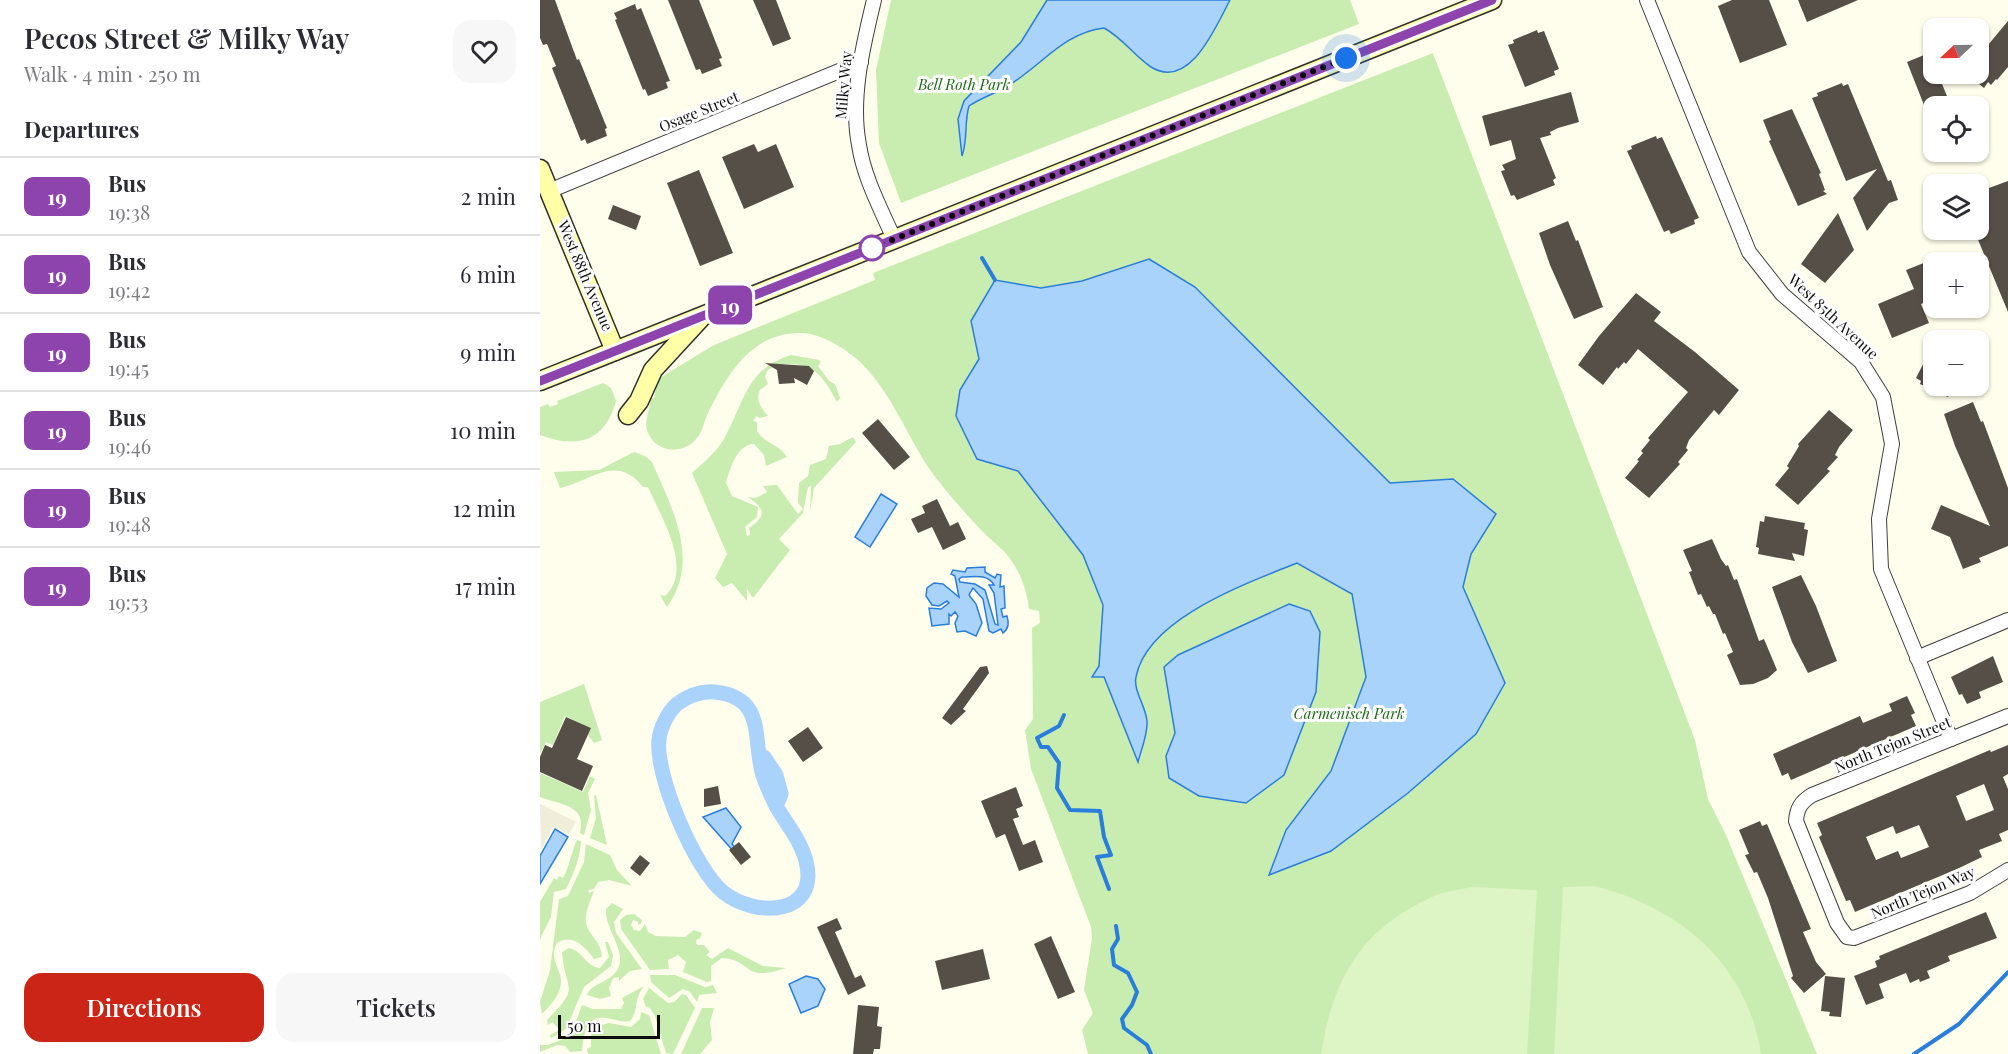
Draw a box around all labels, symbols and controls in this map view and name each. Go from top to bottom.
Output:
north arrow [1923,18,1989,84]
map controls [1923,18,1989,396]
text: Pecos Street & Milky Way [24,19,349,56]
button: heart [453,20,516,83]
your location [1331,43,1361,73]
street label: Milky Way [830,50,856,120]
text: Walk · 4 min · 250 m [24,60,201,87]
park label: Bell Roth Park [917,74,1010,94]
street label: Osage Street [656,86,742,136]
button: locate [1923,96,1989,162]
text: Departures [24,114,139,144]
text: Bus [108,168,146,198]
button: layers [1923,174,1989,240]
text: 2 min [461,181,516,211]
text: 19 [47,182,67,210]
text: 19:38 [108,198,150,225]
street label: West 88th Avenue [553,216,618,334]
unlabelled marker [859,235,885,261]
text: Bus [108,246,146,276]
button: + [1923,252,1989,318]
text: 6 min [460,259,516,289]
text: 19 [47,260,67,288]
street label: West 85th Avenue [1784,269,1883,363]
text: 19:42 [108,276,150,303]
line badge: 19 [703,286,757,324]
text: 19 [720,291,740,319]
text: Bus [108,324,146,354]
button: − [1923,330,1989,396]
text: 9 min [460,337,516,367]
text: 19 [47,338,67,366]
text: 19:45 [108,354,149,381]
text: Bus [108,402,146,432]
text: 10 min [450,415,516,445]
text: 19 [47,416,67,444]
text: 19:46 [108,432,151,459]
text: Bus [108,480,146,510]
text: 12 min [453,493,516,523]
text: 19 [47,494,67,522]
text: 19:48 [108,510,151,537]
text: Bus [108,558,146,588]
text: 17 min [455,571,516,601]
text: 19 [47,572,67,600]
text: 19:53 [108,588,148,615]
park label: Carmenisch Park [1294,703,1405,723]
street label: North Tejon Street [1831,711,1955,777]
street label: North Tejon Way [1868,861,1978,923]
button: Directions [24,973,264,1042]
button: Tickets [276,973,516,1042]
scale bar [558,1012,660,1040]
text: 50 m [567,1015,601,1036]

